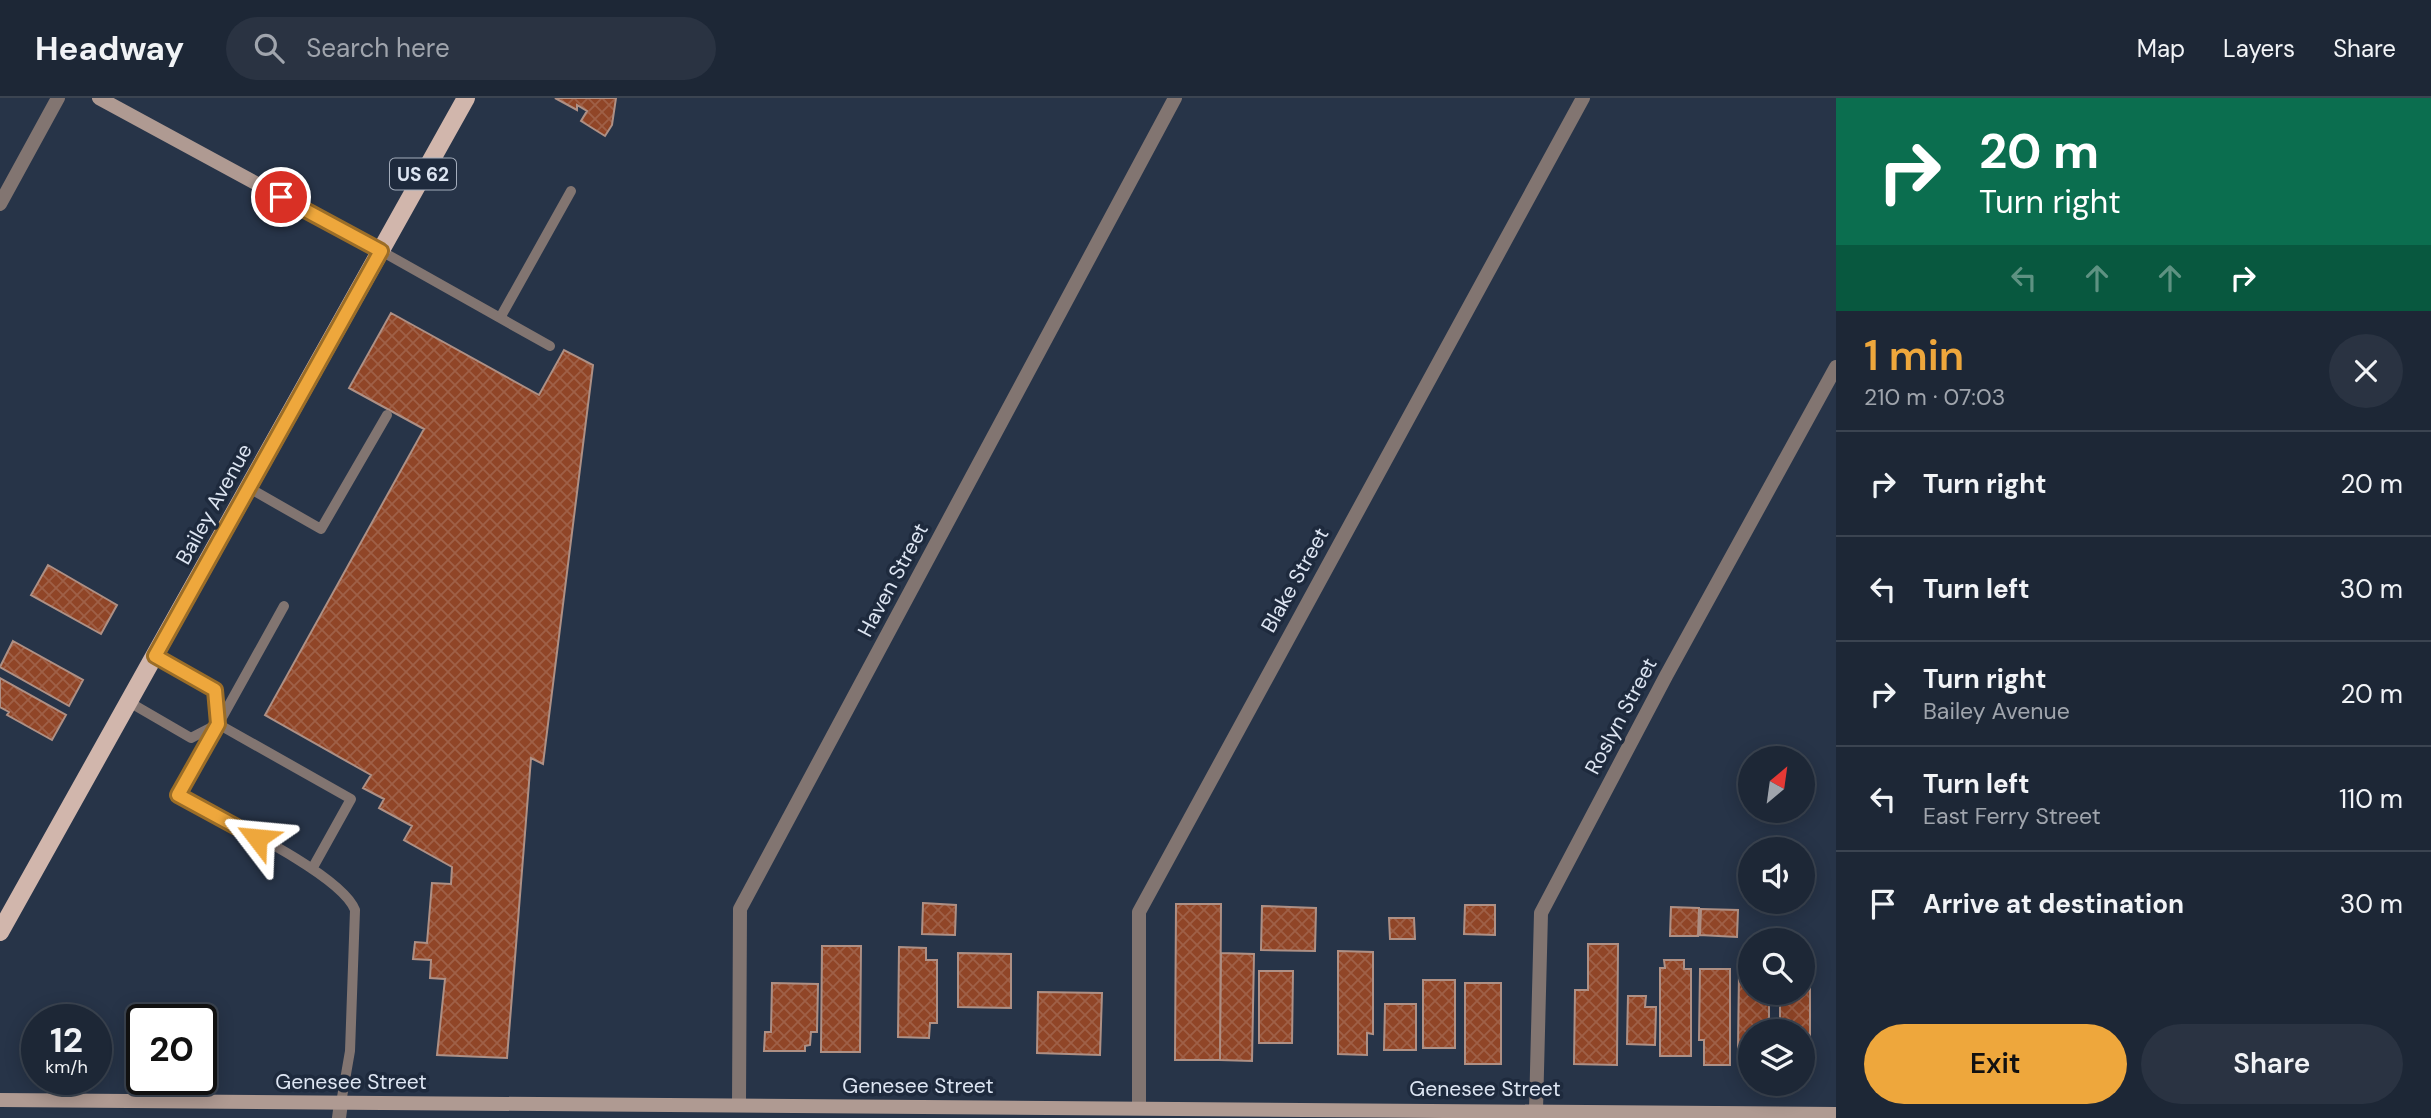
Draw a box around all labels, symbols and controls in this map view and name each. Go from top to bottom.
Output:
search box [226,17,716,80]
text: Headway [35,27,184,70]
icon: search [250,29,288,67]
text: Search here [306,31,450,65]
text: Map [2137,33,2185,64]
text: Layers [2223,33,2295,64]
text: Share [2333,33,2396,64]
text: 20 m [1979,119,2099,183]
icon: right [1864,126,1955,217]
road number: US 62 [390,158,456,190]
pin [251,167,311,227]
icon: arrive [262,178,300,216]
text: Turn right [1979,181,2121,223]
icon: left [2005,259,2043,297]
icon: ahead [2078,259,2116,297]
icon: ahead [2151,259,2189,297]
icon: right [2224,259,2262,297]
text: 1 min [1864,328,1964,383]
button: close [2329,334,2403,408]
text: 210 m · 07:03 [1864,382,2005,412]
street label: Bailey Avenue [169,439,259,569]
icon: right [1864,465,1902,503]
text: Turn right [1923,467,2047,501]
text: 20 m [2340,467,2403,501]
street label: Haven Street [851,518,935,642]
street label: Blake Street [1255,523,1335,637]
icon: left [1864,570,1902,608]
text: Turn left [1923,572,2030,606]
text: 30 m [2340,572,2403,606]
street label: Roslyn Street [1579,653,1663,779]
text: Turn right [1923,662,2047,696]
icon: right [1864,675,1902,713]
text: 20 m [2340,677,2403,711]
text: Bailey Avenue [1923,696,2070,726]
north arrow [1738,746,1815,822]
map controls [1738,746,1815,1096]
text: Turn left [1923,767,2030,801]
icon: left [1864,780,1902,818]
text: 110 m [2339,782,2403,816]
position arrow [220,801,294,875]
text: East Ferry Street [1923,801,2101,831]
button: sound [1738,837,1815,914]
icon: arrive [1864,885,1902,923]
text: Arrive at destination [1923,887,2184,921]
text: 30 m [2340,887,2403,921]
button: search [1738,928,1815,1005]
speed limit sign: 20 [126,1004,217,1095]
text: 12 [50,1017,83,1063]
button: layers [1738,1019,1815,1096]
button: Exit [1864,1024,2127,1104]
button: Share [2141,1024,2403,1104]
text: km/h [45,1055,88,1079]
street label: Genesee Street [275,1068,427,1096]
street label: Genesee Street [842,1072,994,1100]
street label: Genesee Street [1409,1075,1561,1103]

